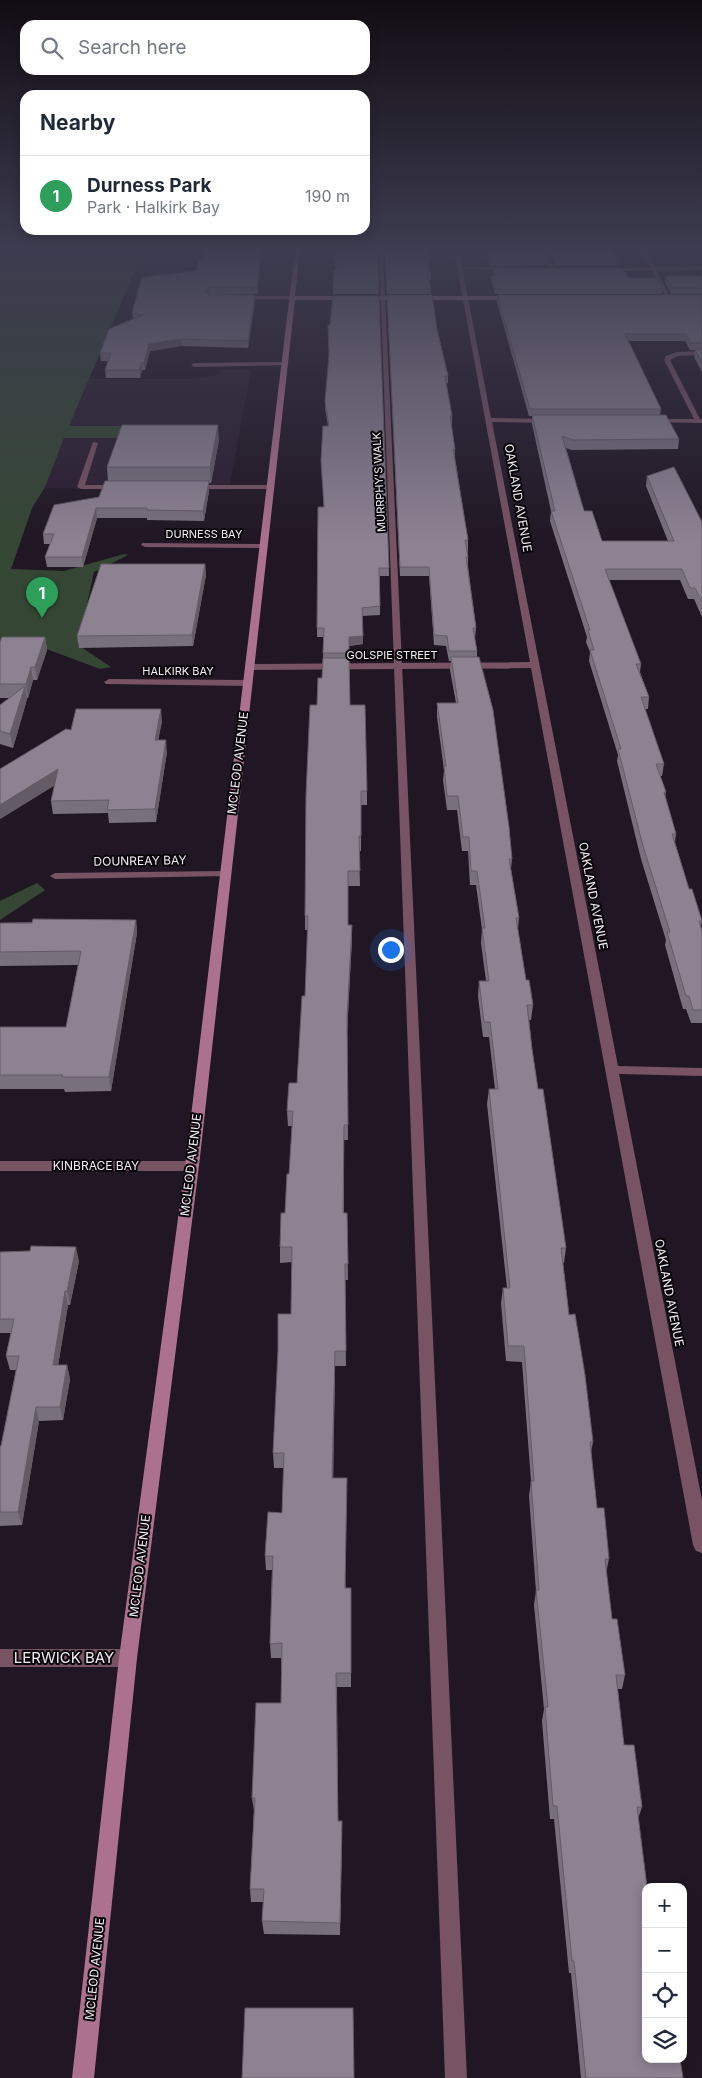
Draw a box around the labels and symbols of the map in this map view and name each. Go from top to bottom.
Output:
street label: MURRPHY'S WALK [369,431,389,532]
street label: OAKLAND AVENUE [502,443,535,553]
street label: DURNESS BAY [166,527,243,541]
pin: 1 [26,577,58,618]
street label: GOLSPIE STREET [346,648,438,662]
street label: HALKIRK BAY [142,664,214,678]
street label: MCLEOD AVENUE [224,711,251,815]
street label: OAKLAND AVENUE [576,841,611,951]
street label: DOUNREAY BAY [93,852,187,869]
your location [378,937,404,963]
street label: MCLEOD AVENUE [177,1113,204,1217]
street label: KINBRACE BAY [53,1158,139,1173]
street label: OAKLAND AVENUE [652,1238,687,1348]
street label: MCLEOD AVENUE [126,1514,153,1618]
street label: LERWICK BAY [14,1648,114,1667]
street label: MCLEOD AVENUE [82,1917,107,2021]

